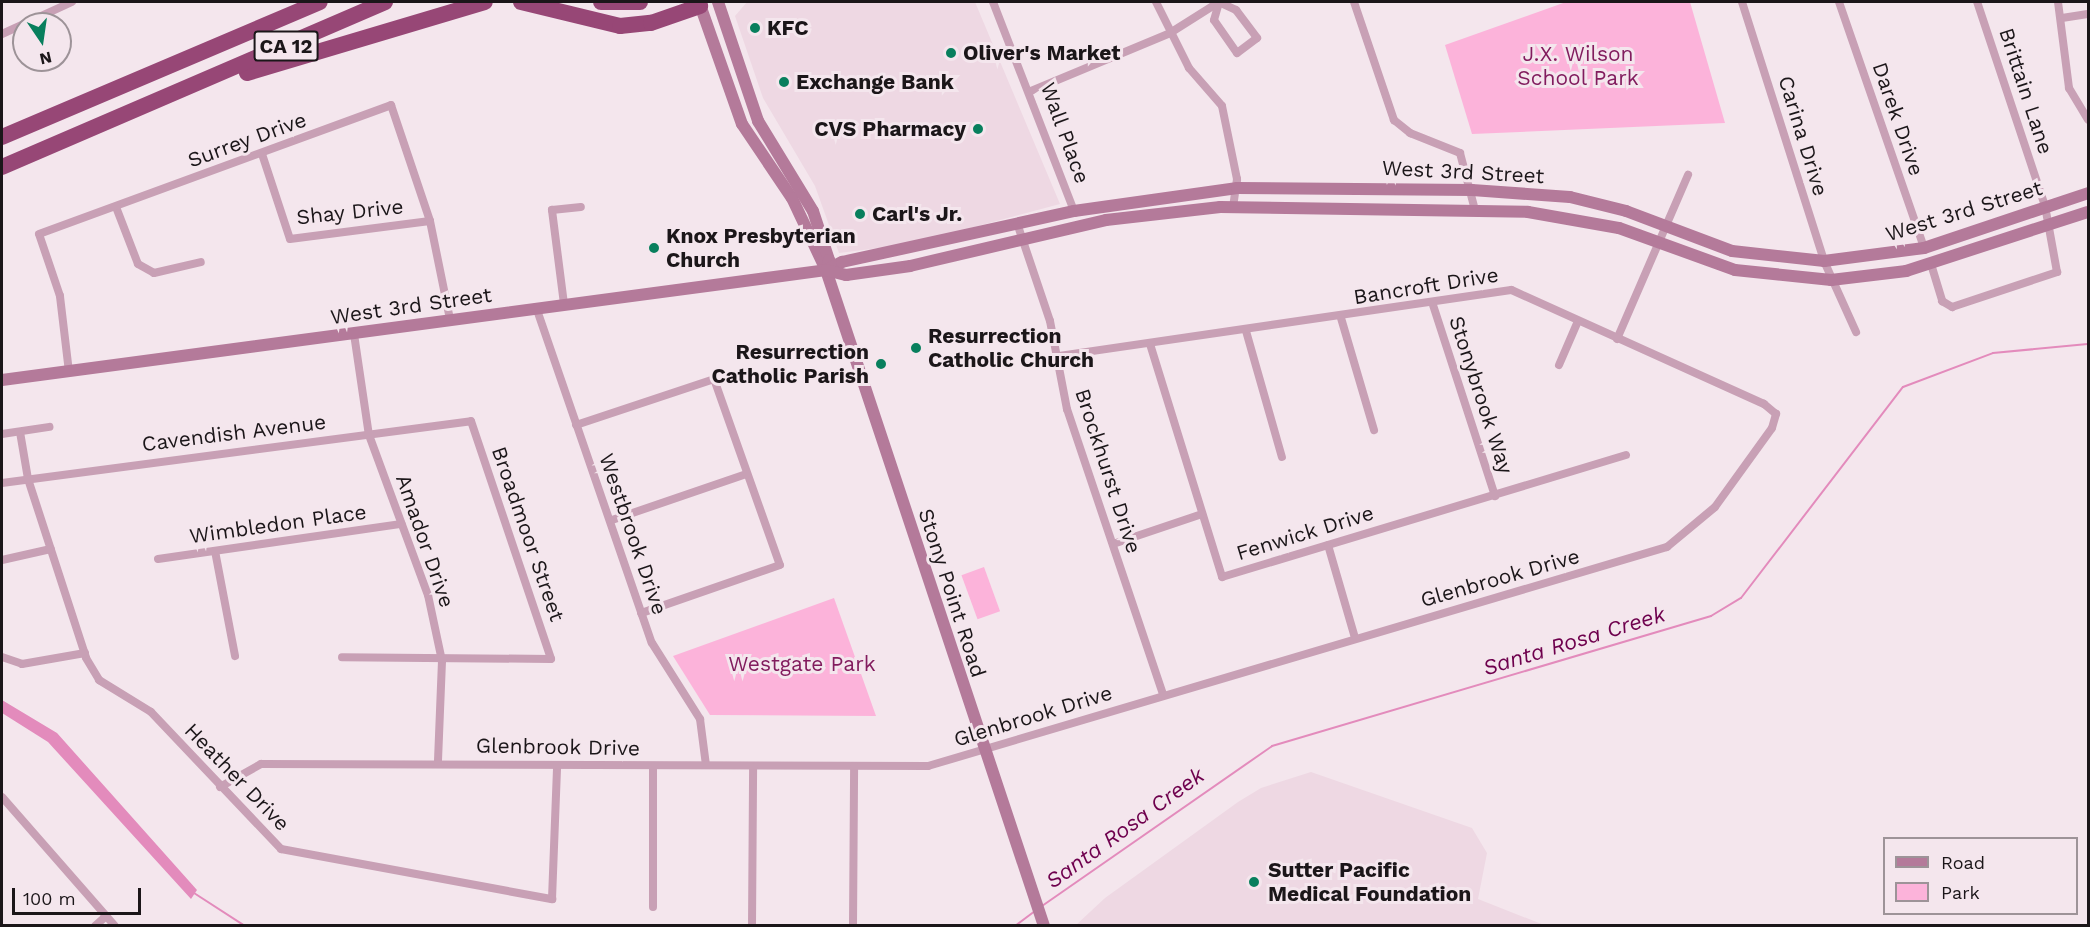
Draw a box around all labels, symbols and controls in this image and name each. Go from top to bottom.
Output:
north arrow [12,12,72,72]
place label: KFC [767,15,809,41]
marker: KFC [748,21,762,35]
street label: Brittain Lane [1994,25,2058,157]
road number: CA 12 [253,29,319,63]
place label: Oliver's Market [963,40,1121,66]
park label: J.X. Wilson School Park [1517,41,1639,91]
marker: Oliver's Market [944,46,958,60]
text: N [38,47,54,69]
street label: Darek Drive [1867,59,1929,179]
place label: Exchange Bank [796,69,954,95]
street label: Carina Drive [1773,73,1833,199]
marker: Exchange Bank [777,75,791,89]
street label: Wall Place [1035,79,1095,187]
street label: Surrey Drive [184,107,310,173]
place label: CVS Pharmacy [814,116,966,142]
marker: CVS Pharmacy [971,122,985,136]
street label: West 3rd Street [1381,155,1545,189]
street label: West 3rd Street [1883,175,2045,247]
street label: Shay Drive [295,194,405,230]
place label: Carl's Jr. [872,201,963,227]
marker: Carl's Jr. [853,207,867,221]
place label: Knox Presbyterian Church [666,223,856,273]
marker: Knox Presbyterian Church [647,241,661,255]
street label: Bancroft Drive [1352,262,1500,310]
street label: West 3rd Street [329,282,493,330]
street label: Stonybrook Way [1443,312,1519,478]
place label: Resurrection Catholic Church [928,323,1094,373]
place label: Resurrection Catholic Parish [712,339,869,389]
marker: Resurrection Catholic Church [909,341,923,355]
marker: Resurrection Catholic Parish [874,357,888,371]
street label: Brockhurst Drive [1070,386,1146,556]
street label: Cavendish Avenue [140,409,328,457]
street label: Broadmoor Street [486,443,570,625]
street label: Westbrook Drive [594,450,672,618]
street label: Amador Drive [390,471,460,611]
street label: Wimbledon Place [188,499,368,549]
street label: Fenwick Drive [1233,500,1377,566]
street label: Stony Point Road [913,505,991,681]
street label: Glenbrook Drive [1417,543,1583,613]
water label: Santa Rosa Creek [1480,601,1668,681]
park label: Westgate Park [728,651,876,677]
street label: Glenbrook Drive [951,680,1115,752]
street label: Heather Drive [179,718,295,836]
street label: Glenbrook Drive [475,733,641,761]
water label: Santa Rosa Creek [1041,762,1209,894]
legend [1883,837,2078,915]
text: Road [1941,852,1985,873]
place label: Sutter Pacific Medical Foundation [1268,857,1472,907]
marker: Sutter Pacific Medical Foundation [1245,873,1263,891]
scale bar [15,876,144,914]
text: Park [1941,882,1980,903]
text: 100 m [23,888,76,909]

